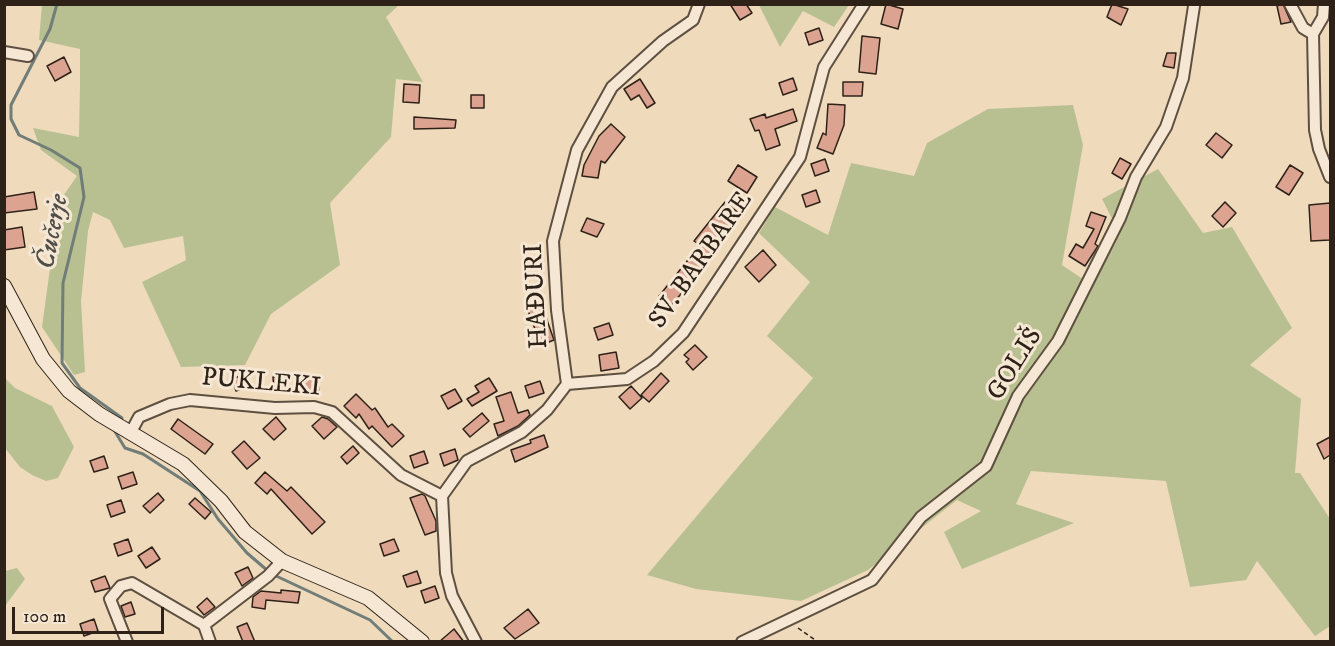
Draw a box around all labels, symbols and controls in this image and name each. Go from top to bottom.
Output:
street label: SV. BARBARE [643,187,761,335]
water label: Čučerje [31,192,77,272]
street label: HAĐURI [520,242,556,350]
street label: GOLIŠ [982,323,1050,407]
street label: PUKLEKI [200,363,322,405]
scale bar [15,595,166,633]
text: 100 m [23,606,66,628]

